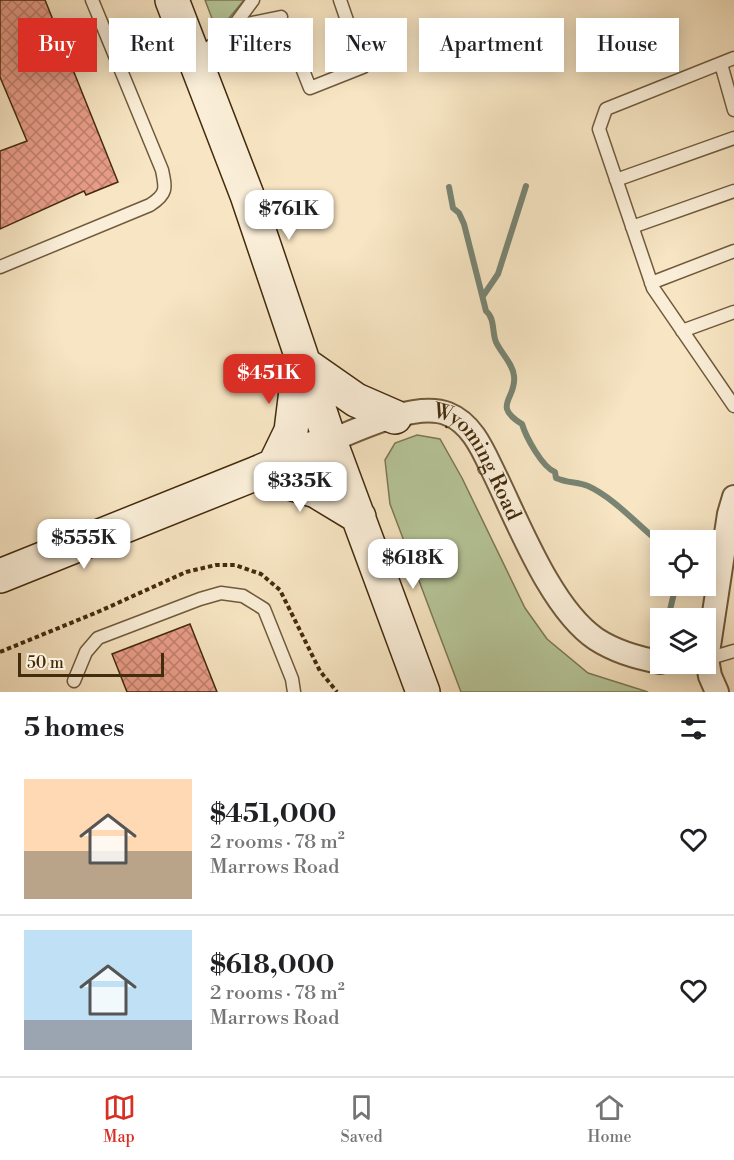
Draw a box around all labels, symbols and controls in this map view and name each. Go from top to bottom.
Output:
chip: Buy [18,18,97,72]
chip: Rent [109,18,196,72]
chip: Filters [208,18,313,72]
chip: New [325,18,407,72]
chip: Apartment [419,18,564,72]
chip: House [576,18,679,72]
pin: $761K [247,190,331,241]
text: $761K [259,197,319,222]
pin: $451K [227,354,311,405]
text: $451K [237,361,301,386]
street label: Wyoming Road [429,398,526,525]
pin: $335K [258,462,342,513]
text: $335K [268,469,332,494]
pin: $555K [42,519,126,570]
text: $555K [51,526,117,551]
map controls [650,530,716,674]
button: locate [650,530,716,596]
pin: $618K [371,539,455,590]
text: $618K [382,546,444,571]
button: layers [650,608,716,674]
scale bar [18,650,164,678]
text: 50 m [27,653,64,673]
text: 5 homes [24,712,124,744]
icon: filters [677,712,710,745]
text: $451,000 [210,798,337,830]
icon: home [72,803,144,875]
icon: heart [677,823,710,856]
text: 2 rooms · 78 m² [210,830,345,855]
text: Marrows Road [210,855,339,880]
text: $618,000 [210,949,334,981]
icon: home [72,954,144,1026]
icon: heart [677,974,710,1007]
text: 2 rooms · 78 m² [210,981,345,1006]
text: Marrows Road [210,1006,339,1031]
tab: Map [103,1091,136,1147]
tab: Saved [341,1091,383,1147]
tab: Home [588,1091,631,1147]

